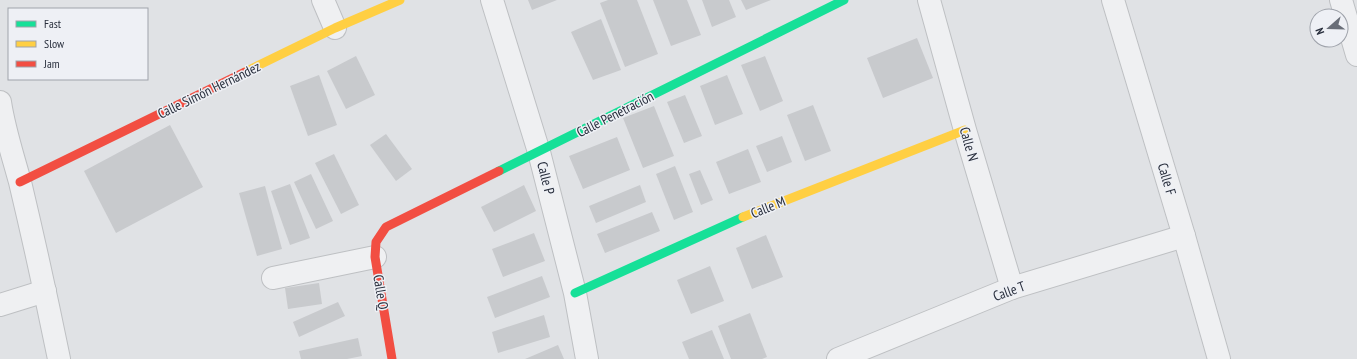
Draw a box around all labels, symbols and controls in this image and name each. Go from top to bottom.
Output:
legend [8,8,148,80]
north arrow [1309,8,1349,48]
text: Fast [44,16,62,31]
text: N [1312,26,1327,37]
text: Slow [44,36,65,51]
text: Jam [43,56,60,71]
street label: Calle Simón Hernández [155,57,263,123]
street label: Calle Penetración [573,87,657,141]
street label: Calle N [956,125,982,163]
street label: Calle P [533,160,559,196]
street label: Calle F [1154,161,1180,198]
street label: Calle M [748,192,788,222]
street label: Calle Q [369,273,393,311]
street label: Calle T [990,277,1028,305]

